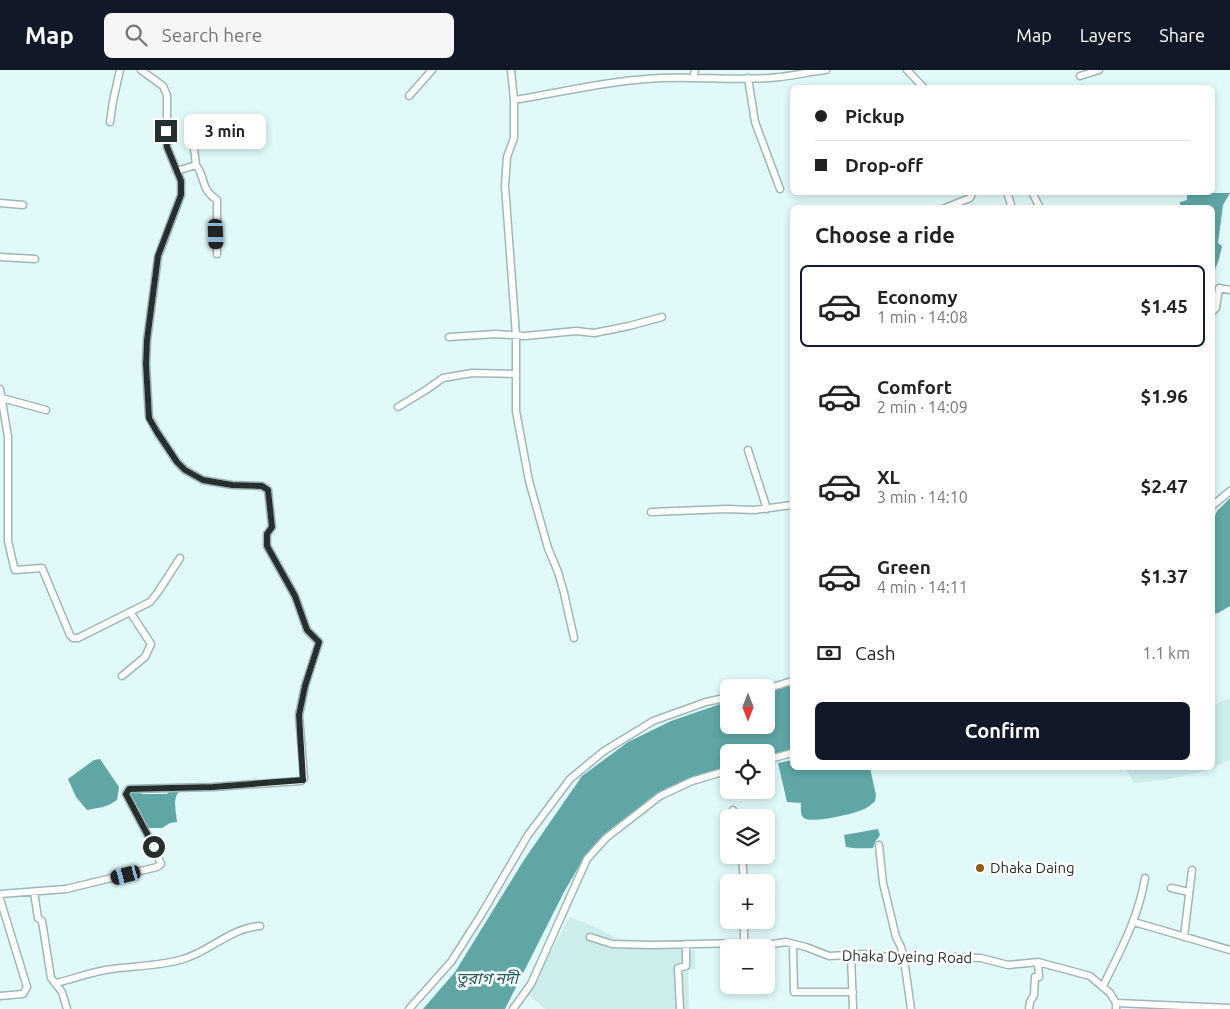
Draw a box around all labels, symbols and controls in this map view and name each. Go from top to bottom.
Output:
search box [104,13,454,58]
icon: search [122,21,150,49]
text: Map [25,22,74,49]
text: Search here [162,24,262,46]
text: Map [1016,25,1052,45]
text: Layers [1080,25,1131,45]
text: Share [1159,25,1205,45]
text: Pickup [845,105,905,127]
callout: 3 min [184,114,266,148]
route end [155,120,177,142]
text: 3 min [205,122,245,140]
text: Drop-off [845,154,923,176]
car [207,219,224,249]
text: Choose a ride [815,222,955,247]
icon: car [817,284,862,329]
text: Economy [877,286,958,308]
text: $1.45 [1140,295,1188,317]
text: 1 min · 14:08 [877,308,968,326]
icon: car [817,374,862,419]
text: Comfort [877,376,952,398]
text: $1.96 [1140,385,1188,407]
text: 2 min · 14:09 [877,398,968,416]
icon: car [817,464,862,509]
text: XL [877,466,900,488]
text: $2.47 [1140,475,1188,497]
text: 3 min · 14:10 [877,488,968,506]
icon: car [817,554,862,599]
text: Green [877,556,931,578]
text: $1.37 [1140,565,1188,587]
text: 4 min · 14:11 [877,578,968,596]
icon: cash [815,639,843,667]
text: Cash [855,642,896,664]
text: 1.1 km [1142,644,1190,662]
north arrow [720,679,775,734]
map controls [720,679,775,994]
button: Confirm [815,702,1190,760]
button: locate [720,744,775,799]
button: layers [720,809,775,864]
route start [143,836,165,858]
place label: Dhaka Daing [990,859,1075,876]
marker: Dhaka Daing [974,862,986,874]
car [109,864,142,886]
button: + [720,874,775,929]
button: − [720,939,775,994]
street label: Dhaka Dyeing Road [842,947,972,966]
water label: তুরাগ নদী [456,969,521,988]

